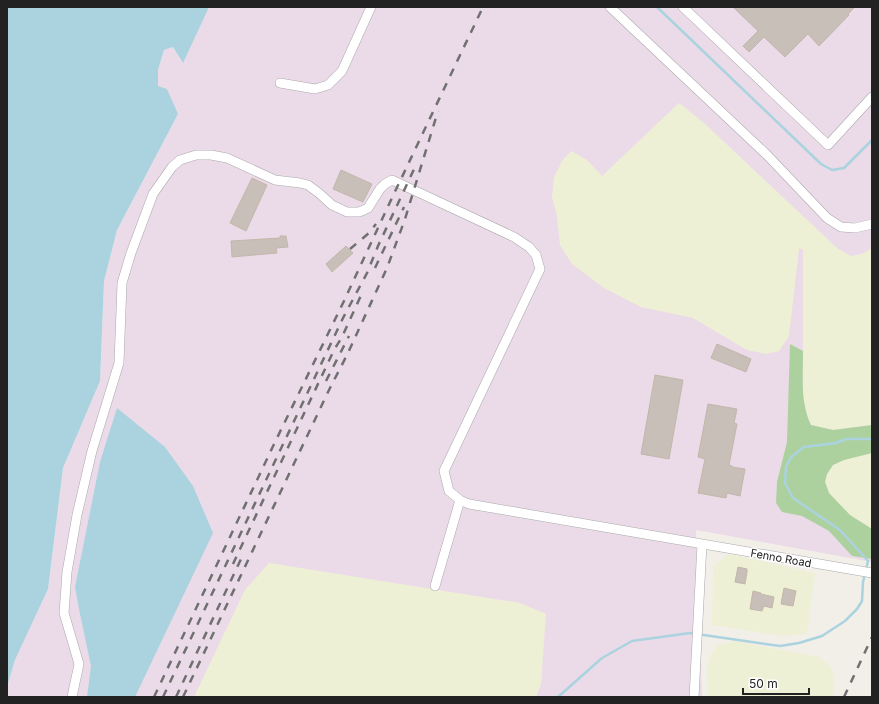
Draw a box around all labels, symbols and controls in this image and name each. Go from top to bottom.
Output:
street label: Fenno Road [749,546,813,570]
scale bar [743,670,809,696]
text: 50 m [749,676,778,691]

